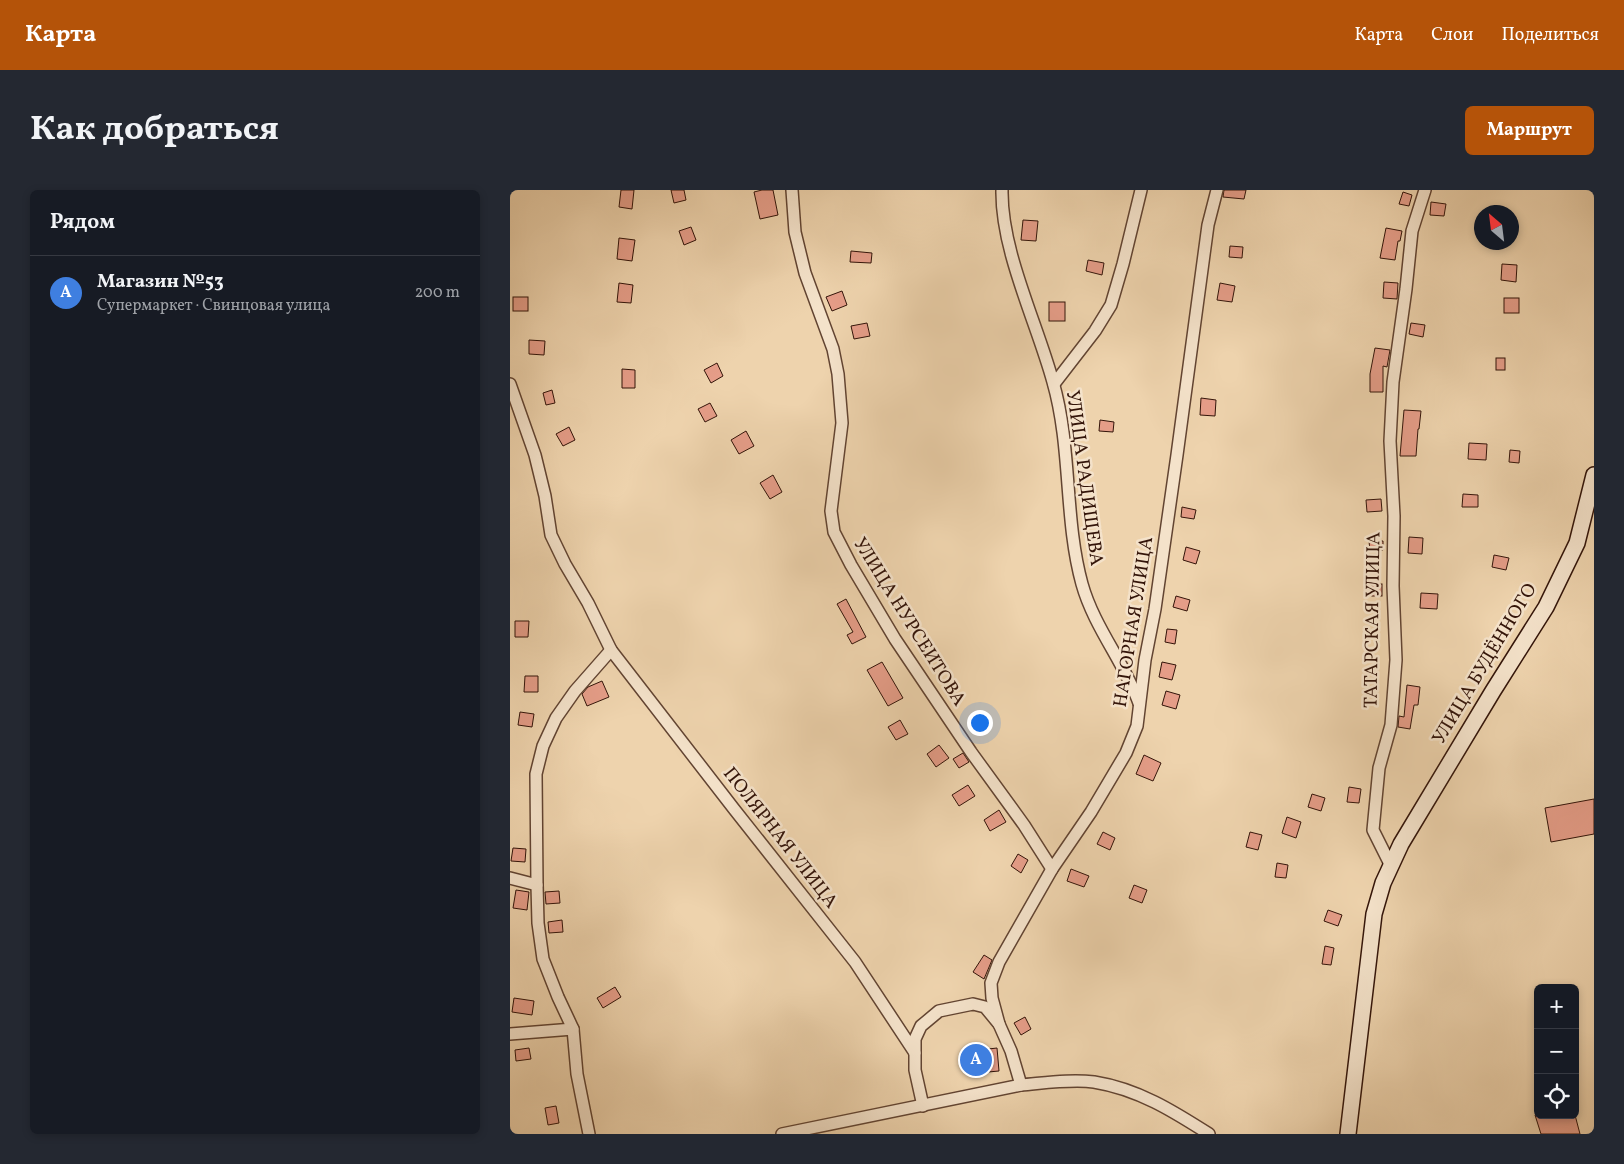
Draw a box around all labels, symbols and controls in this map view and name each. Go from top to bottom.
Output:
text: Карта [25,18,96,52]
text: Карта [1355,23,1403,48]
text: Слои [1431,23,1473,48]
text: Поделиться [1501,23,1599,48]
text: Как добраться [30,106,279,154]
button: Маршрут [1465,106,1594,155]
north arrow [1474,205,1519,250]
text: Рядом [50,208,115,237]
text: Магазин №53 [97,269,224,295]
text: A [60,282,72,304]
text: 200 m [415,282,460,304]
text: Супермаркет · Свинцовая улица [97,295,330,317]
street label: УЛИЦА РАДИЩЕВА [1059,388,1109,568]
street label: ТАТАРСКАЯ УЛИЦА [1358,532,1388,708]
street label: УЛИЦА НУРСЕИТОВА [846,533,972,711]
street label: НАГОРНАЯ УЛИЦА [1108,535,1160,709]
street label: УЛИЦА БУДЁННОГО [1427,579,1543,749]
your location [967,710,993,736]
street label: ПОЛЯРНАЯ УЛИЦА [716,762,844,914]
map controls [1534,984,1579,1119]
button: + [1534,984,1579,1029]
button: − [1534,1029,1579,1074]
pin: A [960,1041,992,1079]
button: locate [1534,1074,1579,1119]

